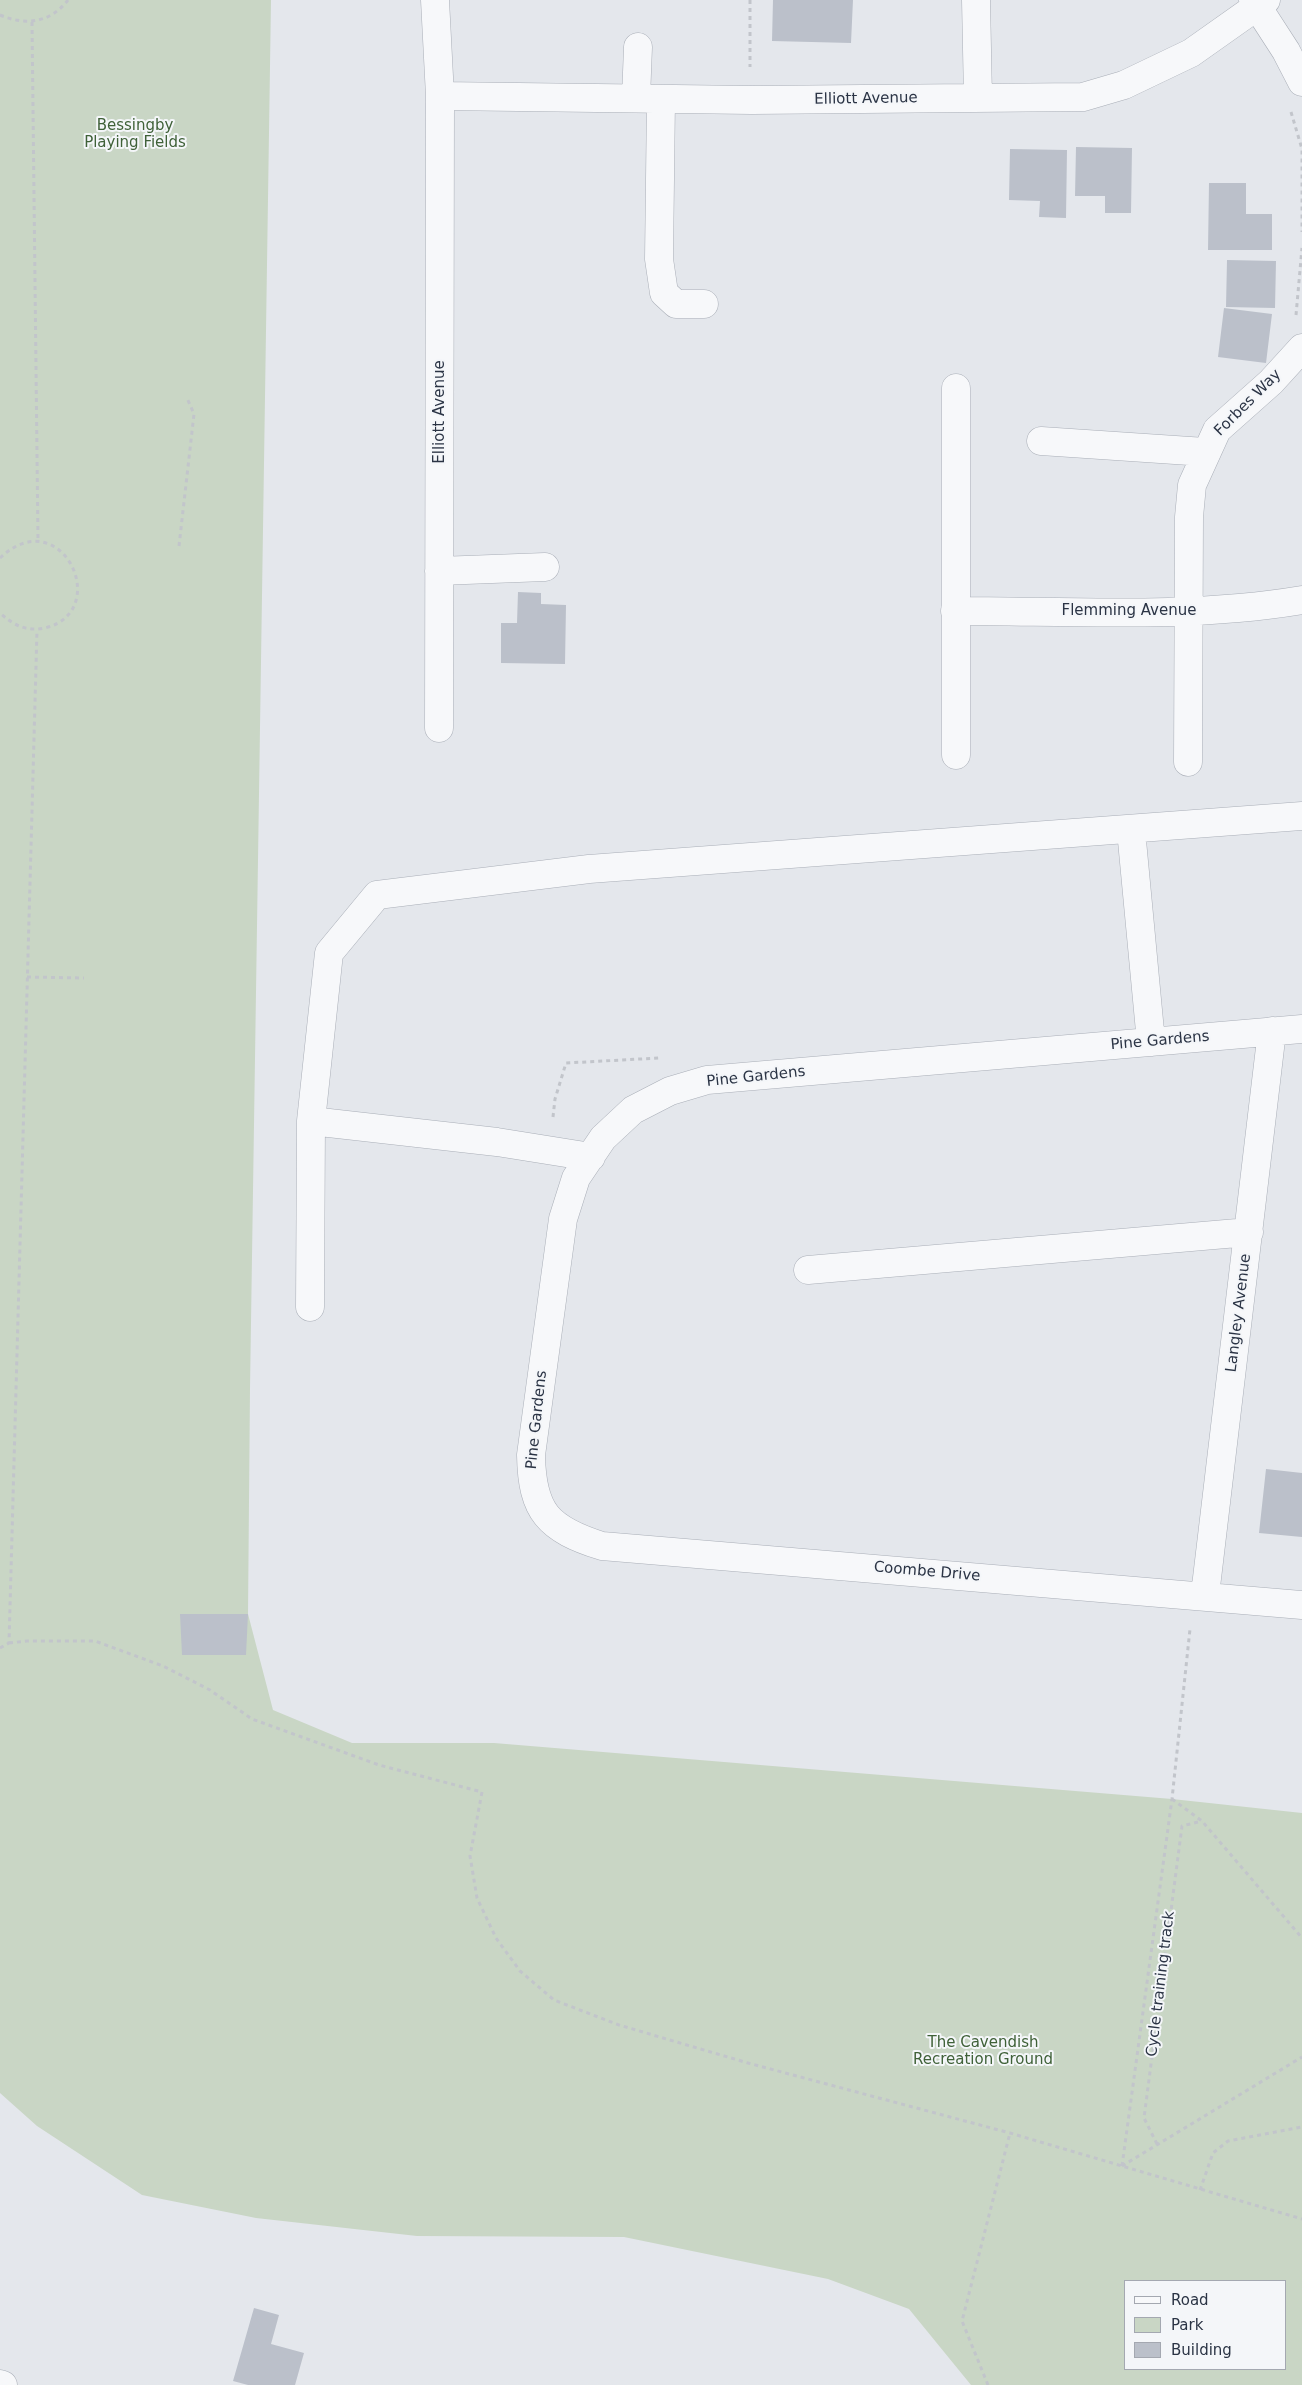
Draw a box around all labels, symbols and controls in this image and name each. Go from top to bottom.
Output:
street label: Elliott Avenue [814,89,918,109]
park label: Bessingby Playing Fields [84,117,186,152]
street label: Elliott Avenue [431,360,449,464]
street label: Forbes Way [1211,366,1285,440]
street label: Flemming Avenue [1062,602,1196,620]
street label: Pine Gardens [1110,1028,1210,1054]
street label: Pine Gardens [706,1063,806,1091]
street label: Langley Avenue [1223,1253,1255,1373]
street label: Pine Gardens [523,1370,551,1470]
street label: Coombe Drive [873,1558,981,1586]
street label: Cycle training track [1143,1910,1179,2058]
park label: The Cavendish Recreation Ground [913,2034,1053,2069]
legend [1124,2280,1287,2370]
text: Road [1171,2291,1209,2309]
text: Park [1171,2316,1203,2334]
text: Building [1171,2341,1232,2359]

